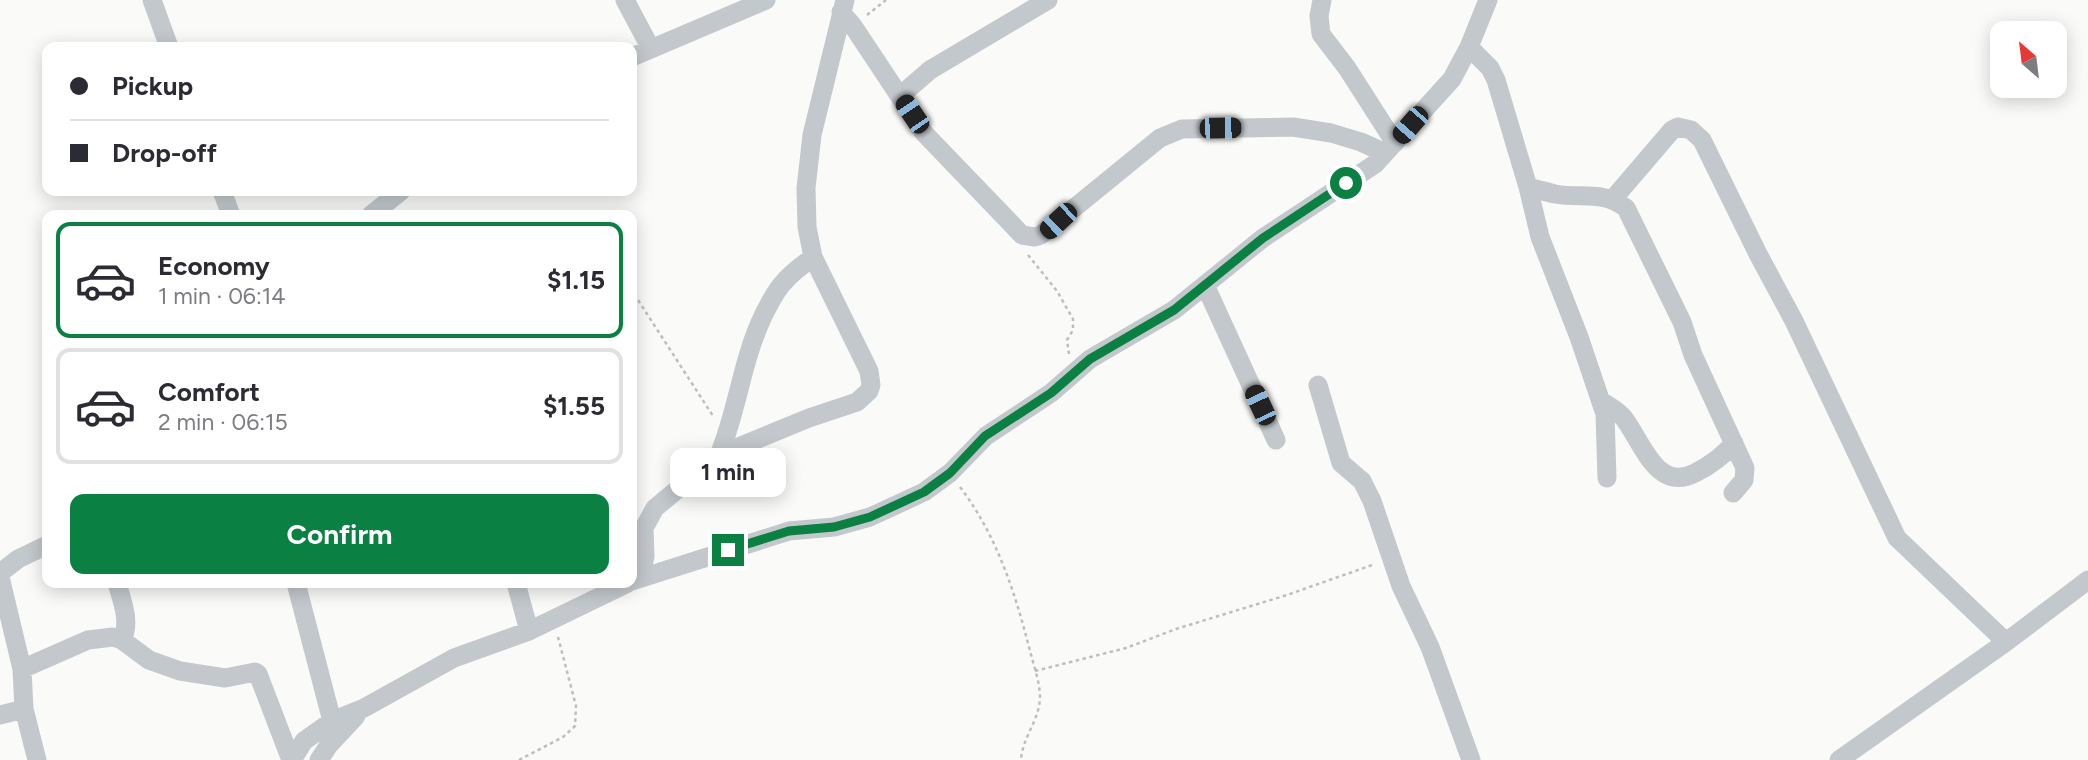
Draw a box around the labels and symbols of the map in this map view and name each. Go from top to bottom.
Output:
north arrow [1990,21,2067,98]
car [892,91,933,137]
car [1389,102,1432,148]
car [1199,117,1242,139]
route start [1330,167,1362,199]
car [1036,199,1081,243]
car [1242,382,1279,428]
callout: 1 min [670,448,786,498]
route end [712,534,744,566]

